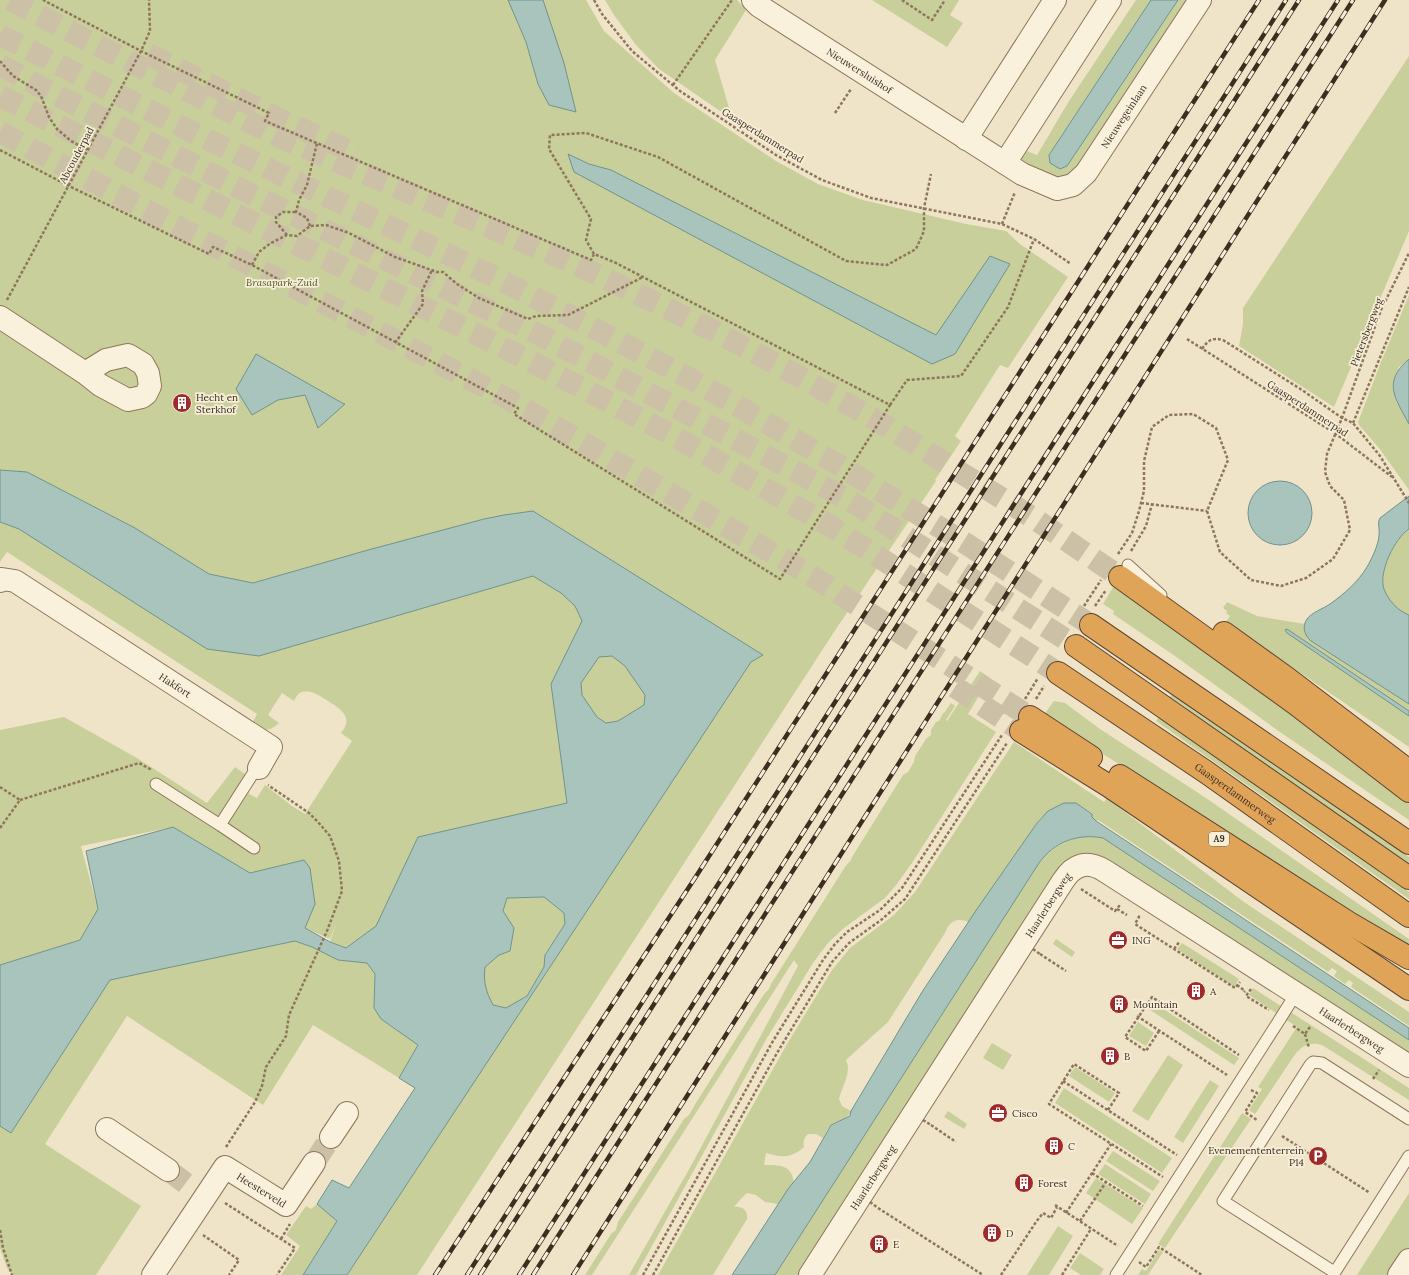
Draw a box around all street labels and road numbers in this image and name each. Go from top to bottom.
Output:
street label: Nieuwersluishof [824,45,895,97]
street label: Nieuwegeinlaan [1098,82,1150,151]
street label: Gaasperdammerpad [719,105,806,166]
street label: Abcouderpad [56,125,97,187]
street label: Pietersbergweg [1347,296,1386,368]
street label: Gaasperdammerpad [1265,377,1351,440]
street label: Hakfort [156,670,194,701]
street label: Gaasperdammerweg [1192,760,1278,827]
road number: A9 [1209,832,1229,846]
street label: Haarlerbergweg [1022,869,1074,940]
street label: Haarlerbergweg [1317,1004,1387,1056]
street label: Haarlerbergweg [847,1142,899,1213]
street label: Heesterveld [234,1170,289,1211]

